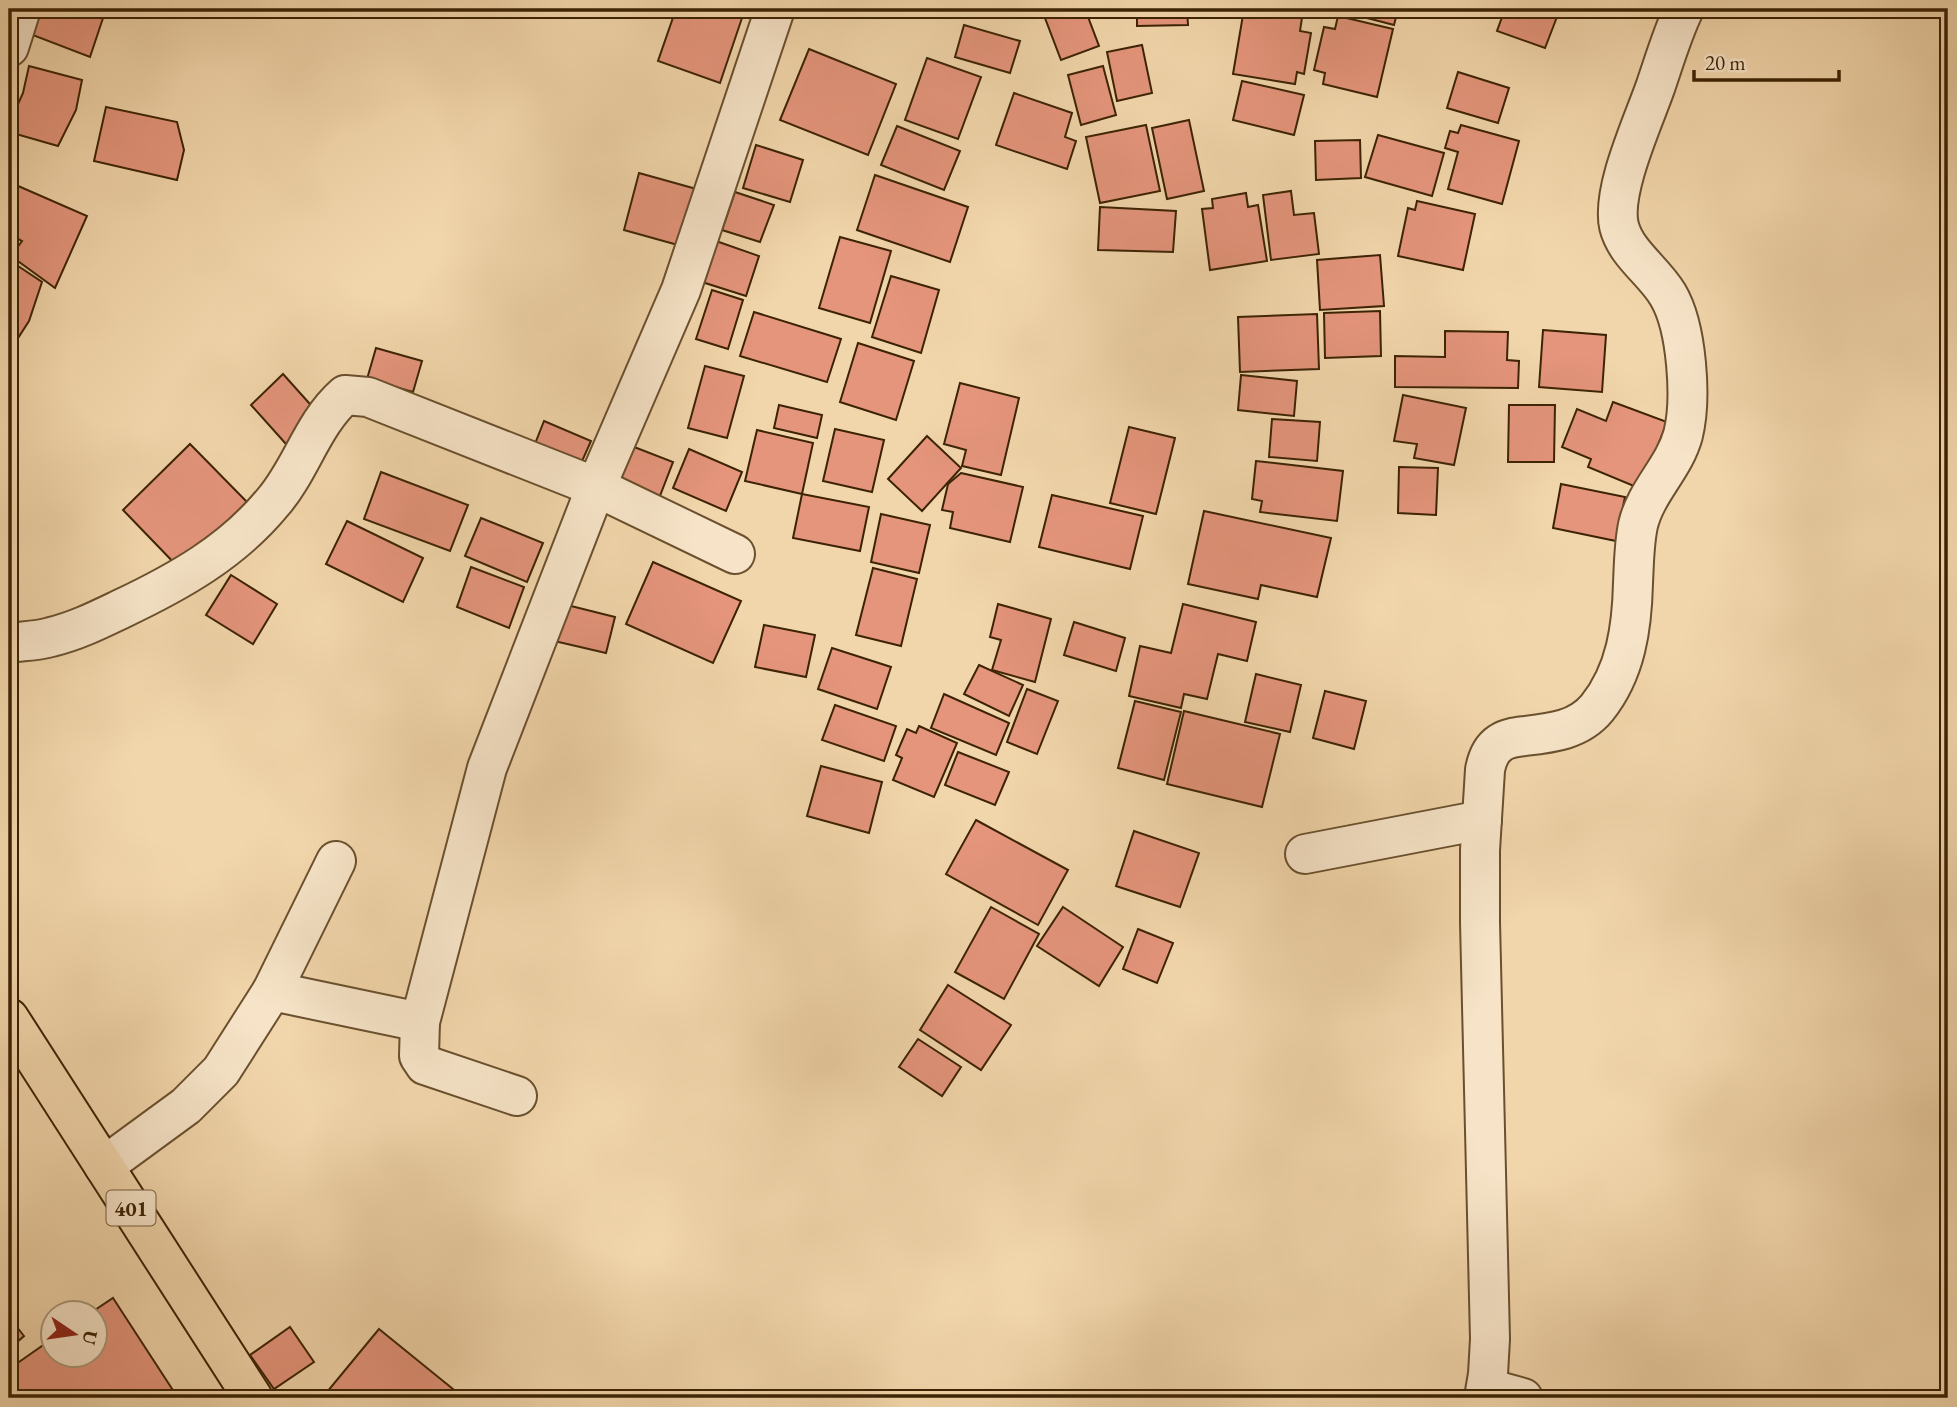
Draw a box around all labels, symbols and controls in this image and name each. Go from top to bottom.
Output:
scale bar [1694,38,1840,82]
text: 20 m [1705,49,1746,76]
road number: 401 [106,1190,156,1226]
north arrow [38,1298,108,1368]
text: U [76,1328,104,1347]

